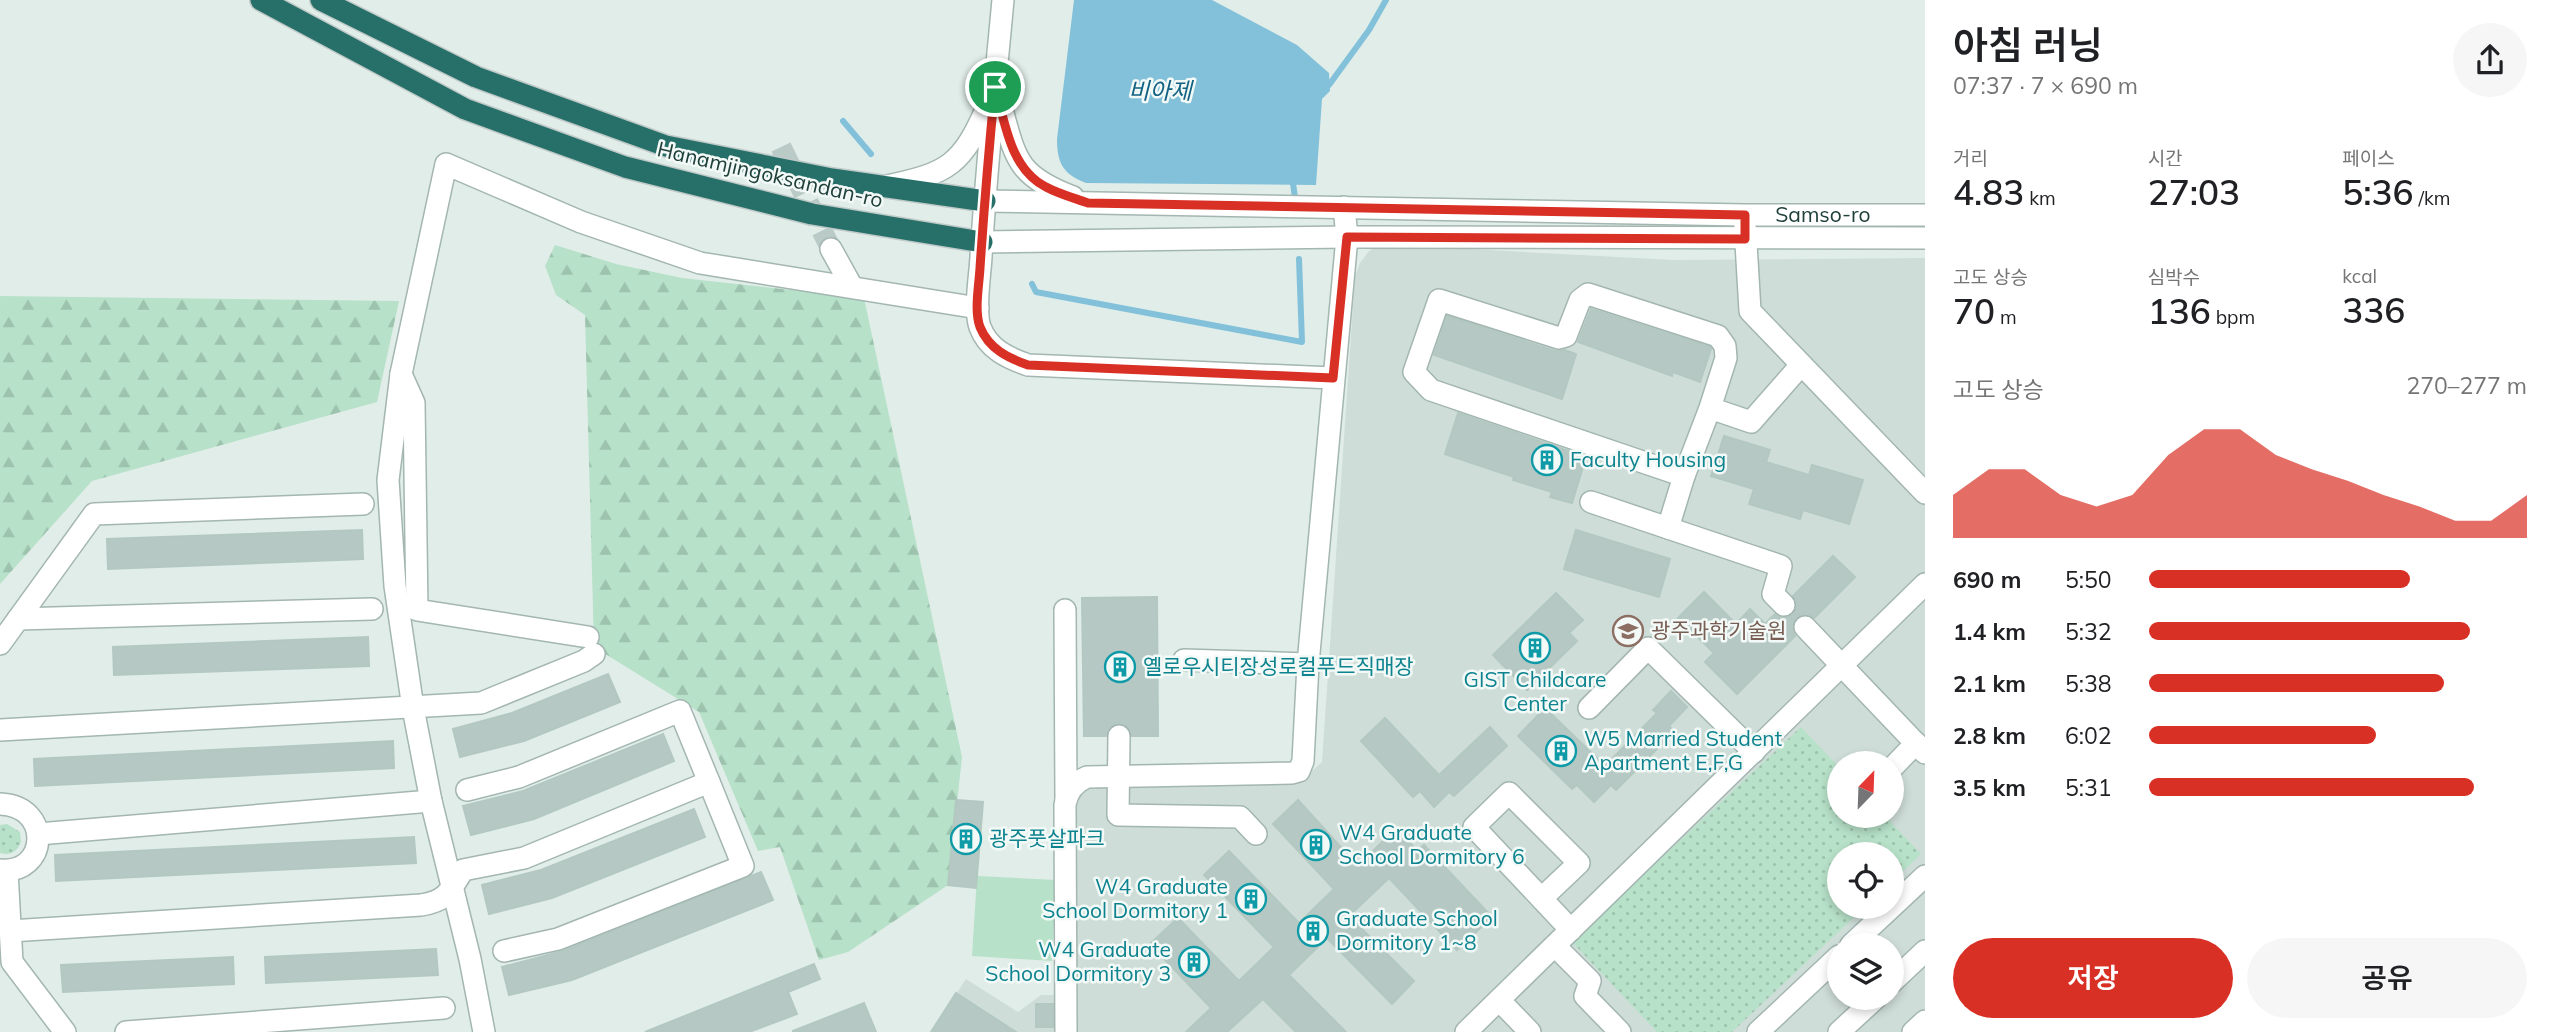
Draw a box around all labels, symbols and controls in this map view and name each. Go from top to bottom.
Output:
text: 아침 러닝 [1953,21,2103,69]
button: share [2453,23,2527,97]
pin [965,57,1025,117]
icon: arrive [976,68,1014,106]
text: 07:37 · 7 × 690 m [1953,71,2138,100]
water label: 비아제 [1128,76,1195,105]
street label: Hanamjingoksandan-ro [655,135,886,213]
text: 거리 [1953,146,1988,170]
text: 시간 [2148,146,2183,170]
text: 페이스 [2342,146,2395,170]
text: 4.83 [1953,170,2024,214]
text: 27:03 [2148,170,2240,214]
text: 5:36 [2342,170,2414,214]
text: km [2024,186,2056,210]
text: /km [2414,186,2450,210]
street label: Samso-ro [1775,201,1871,227]
text: kcal [2342,264,2377,288]
text: 고도 상승 [1953,265,2028,289]
text: 심박수 [2148,265,2200,289]
text: 336 [2342,288,2405,332]
text: 70 [1953,289,1995,333]
text: 136 [2148,289,2211,333]
text: m [1995,305,2017,329]
text: bpm [2211,305,2255,329]
text: 270–277 m [2406,371,2527,400]
text: 고도 상승 [1953,375,2044,404]
building icon: Faculty Housing [1530,443,1564,477]
place label: Faculty Housing [1570,446,1726,472]
text: 690 m [1953,565,2021,594]
text: 5:50 [2065,565,2112,594]
school or university icon: 광주과학기술원 [1611,614,1645,648]
place label: 광주과학기술원 [1651,617,1786,643]
text: 1.4 km [1953,617,2026,646]
text: 5:32 [2065,617,2112,646]
building icon: GIST Childcare Center [1518,631,1552,665]
building icon: 옐로우시티장성로컬푸드직매장 [1103,650,1137,684]
place label: 옐로우시티장성로컬푸드직매장 [1143,653,1413,679]
place label: GIST Childcare Center [1464,666,1606,716]
text: 2.1 km [1953,669,2026,698]
text: 5:38 [2065,669,2112,698]
text: 2.8 km [1953,721,2026,750]
text: 6:02 [2065,721,2112,750]
place label: W5 Married Student Apartment E,F,G [1584,725,1782,775]
building icon: W5 Married Student Apartment E,F,G [1544,734,1578,768]
north arrow [1827,751,1904,828]
map controls [1827,751,1904,1010]
text: 3.5 km [1953,773,2026,802]
text: 5:31 [2065,773,2112,802]
place label: W4 Graduate School Dormitory 6 [1339,819,1525,869]
building icon: 광주풋살파크 [949,822,983,856]
place label: 광주풋살파크 [989,825,1105,851]
building icon: W4 Graduate School Dormitory 6 [1299,828,1333,862]
button: locate [1827,842,1904,919]
place label: W4 Graduate School Dormitory 1 [1042,873,1228,923]
building icon: W4 Graduate School Dormitory 1 [1234,882,1268,916]
place label: Graduate School Dormitory 1~8 [1336,905,1498,955]
building icon: Graduate School Dormitory 1~8 [1296,914,1330,948]
button: layers [1827,933,1904,1010]
place label: W4 Graduate School Dormitory 3 [985,936,1171,986]
button: 저장 [1953,938,2233,1018]
button: 공유 [2247,938,2527,1018]
building icon: W4 Graduate School Dormitory 3 [1177,945,1211,979]

